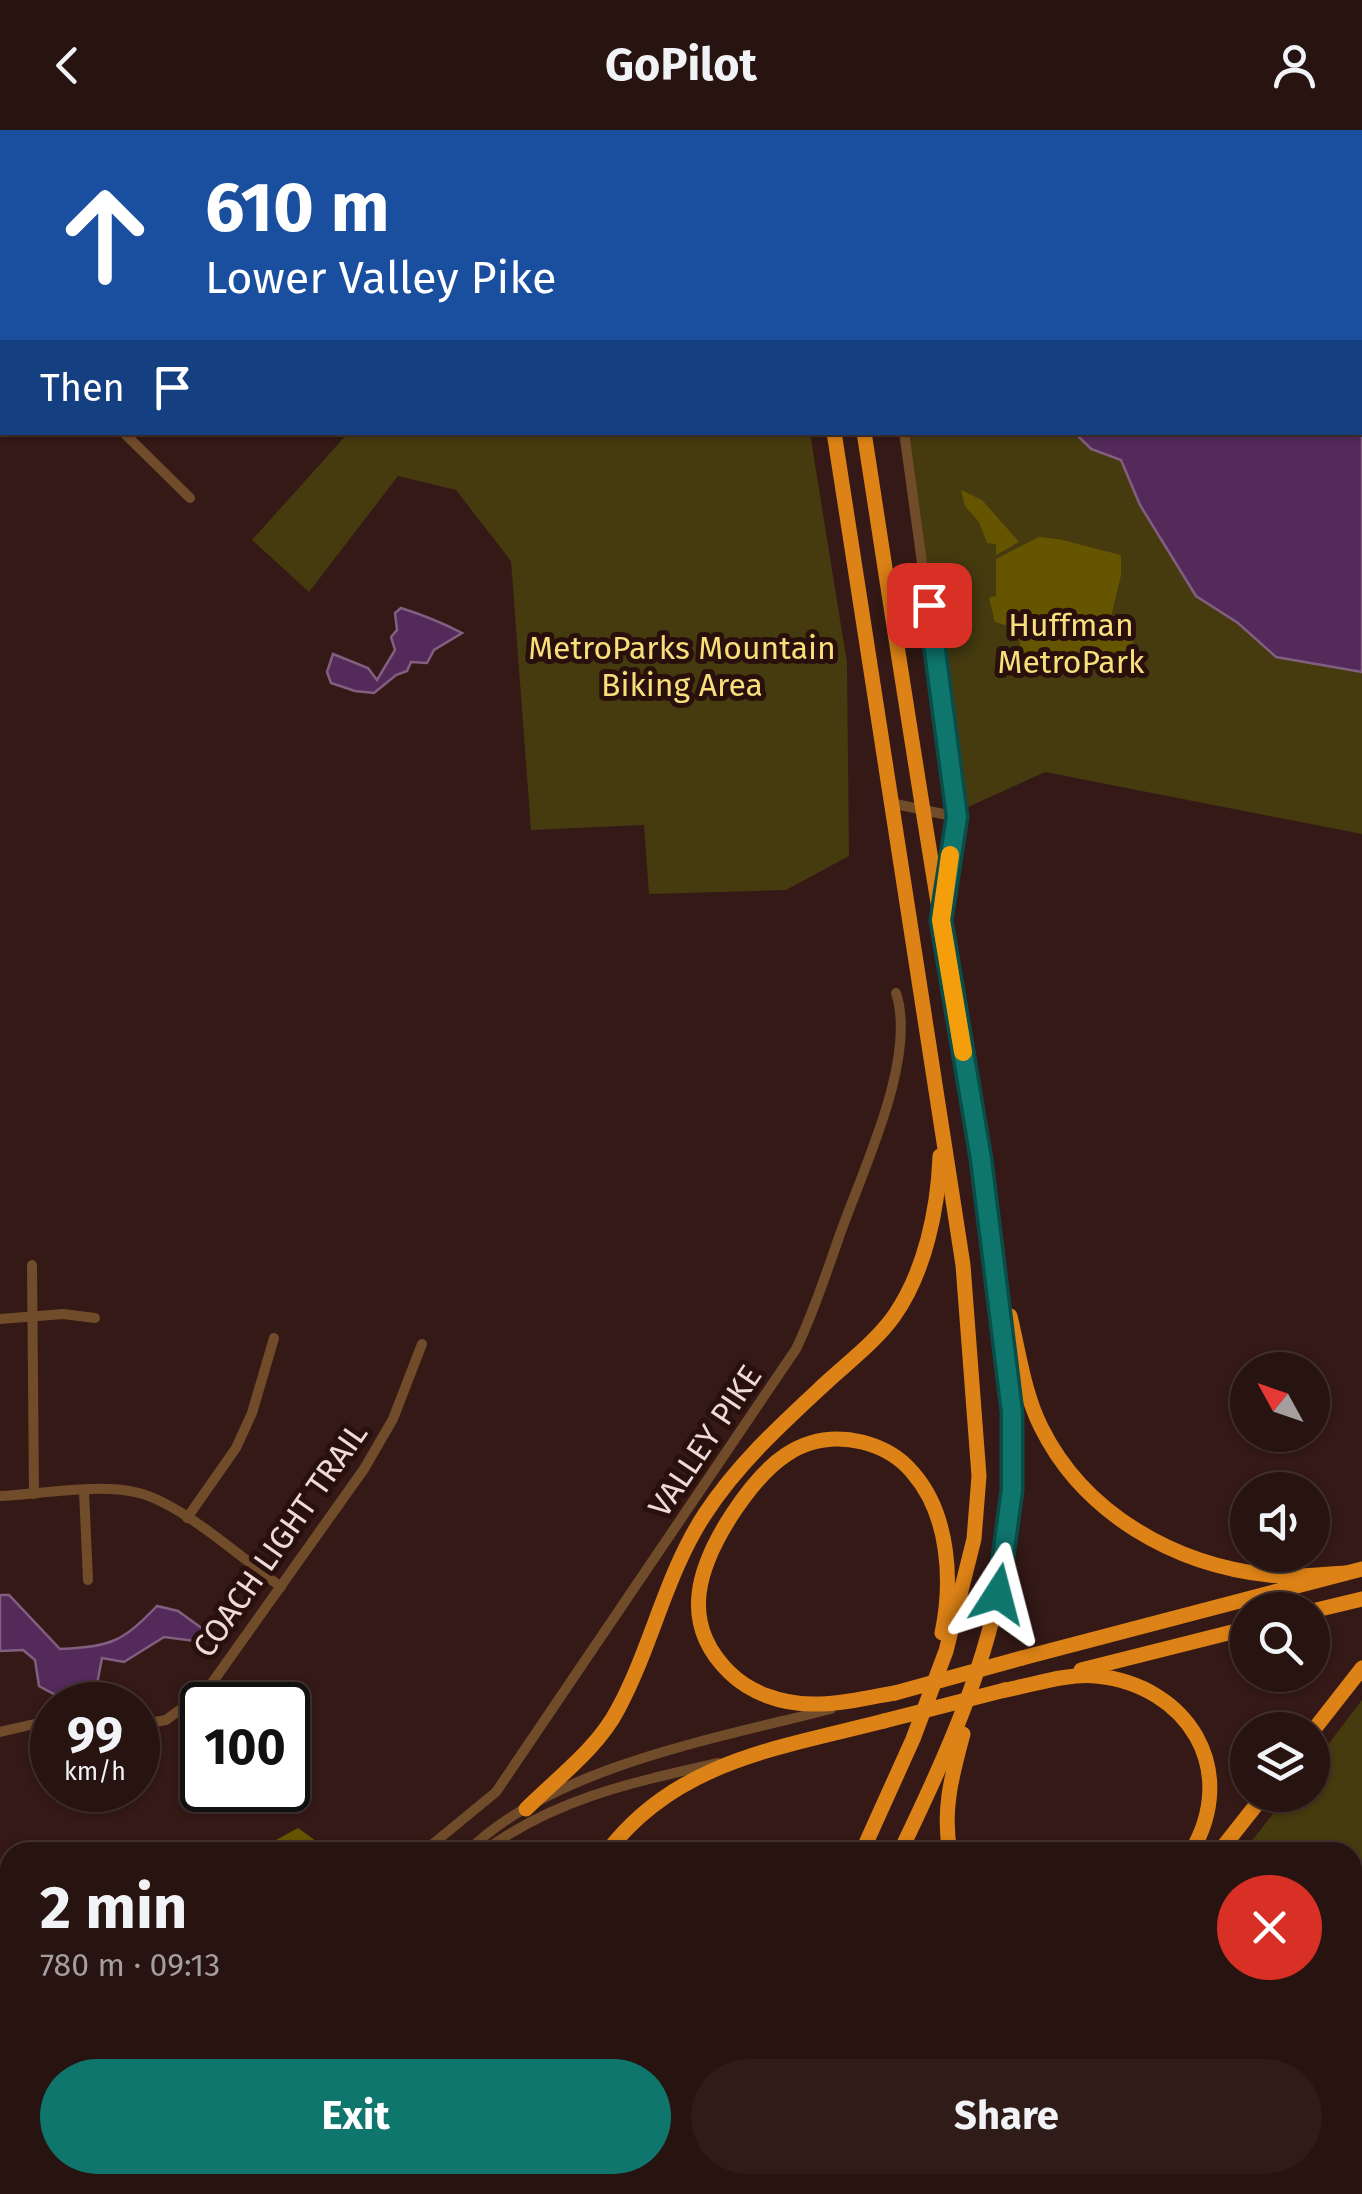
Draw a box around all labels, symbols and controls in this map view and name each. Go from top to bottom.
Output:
icon: back [40,38,95,93]
text: GoPilot [605,38,757,92]
icon: person [1267,38,1322,93]
text: 610 m [205,166,390,250]
icon: ahead [40,170,170,300]
text: Lower Valley Pike [205,251,556,305]
icon: arrive [145,360,200,415]
text: Then [40,365,125,411]
pin [887,563,972,648]
icon: arrive [902,578,957,633]
park label: Huffman MetroPark [998,606,1145,681]
park label: MetroParks Mountain Biking Area [528,629,836,704]
north arrow [1230,1352,1330,1452]
map controls [1230,1352,1330,1812]
street label: VALLEY PIKE [640,1358,770,1524]
street label: COACH LIGHT TRAIL [185,1415,375,1664]
button: sound [1230,1472,1330,1572]
position arrow [946,1542,1050,1646]
button: search [1230,1592,1330,1692]
speed limit sign: 100 [180,1682,310,1812]
text: 99 [67,1705,123,1765]
button: layers [1230,1712,1330,1812]
text: km/h [64,1757,126,1787]
text: 2 min [40,1872,187,1944]
button: close [1217,1875,1322,1980]
text: 780 m · 09:13 [40,1946,220,1984]
button: Exit [40,2059,671,2174]
button: Share [691,2059,1322,2174]

